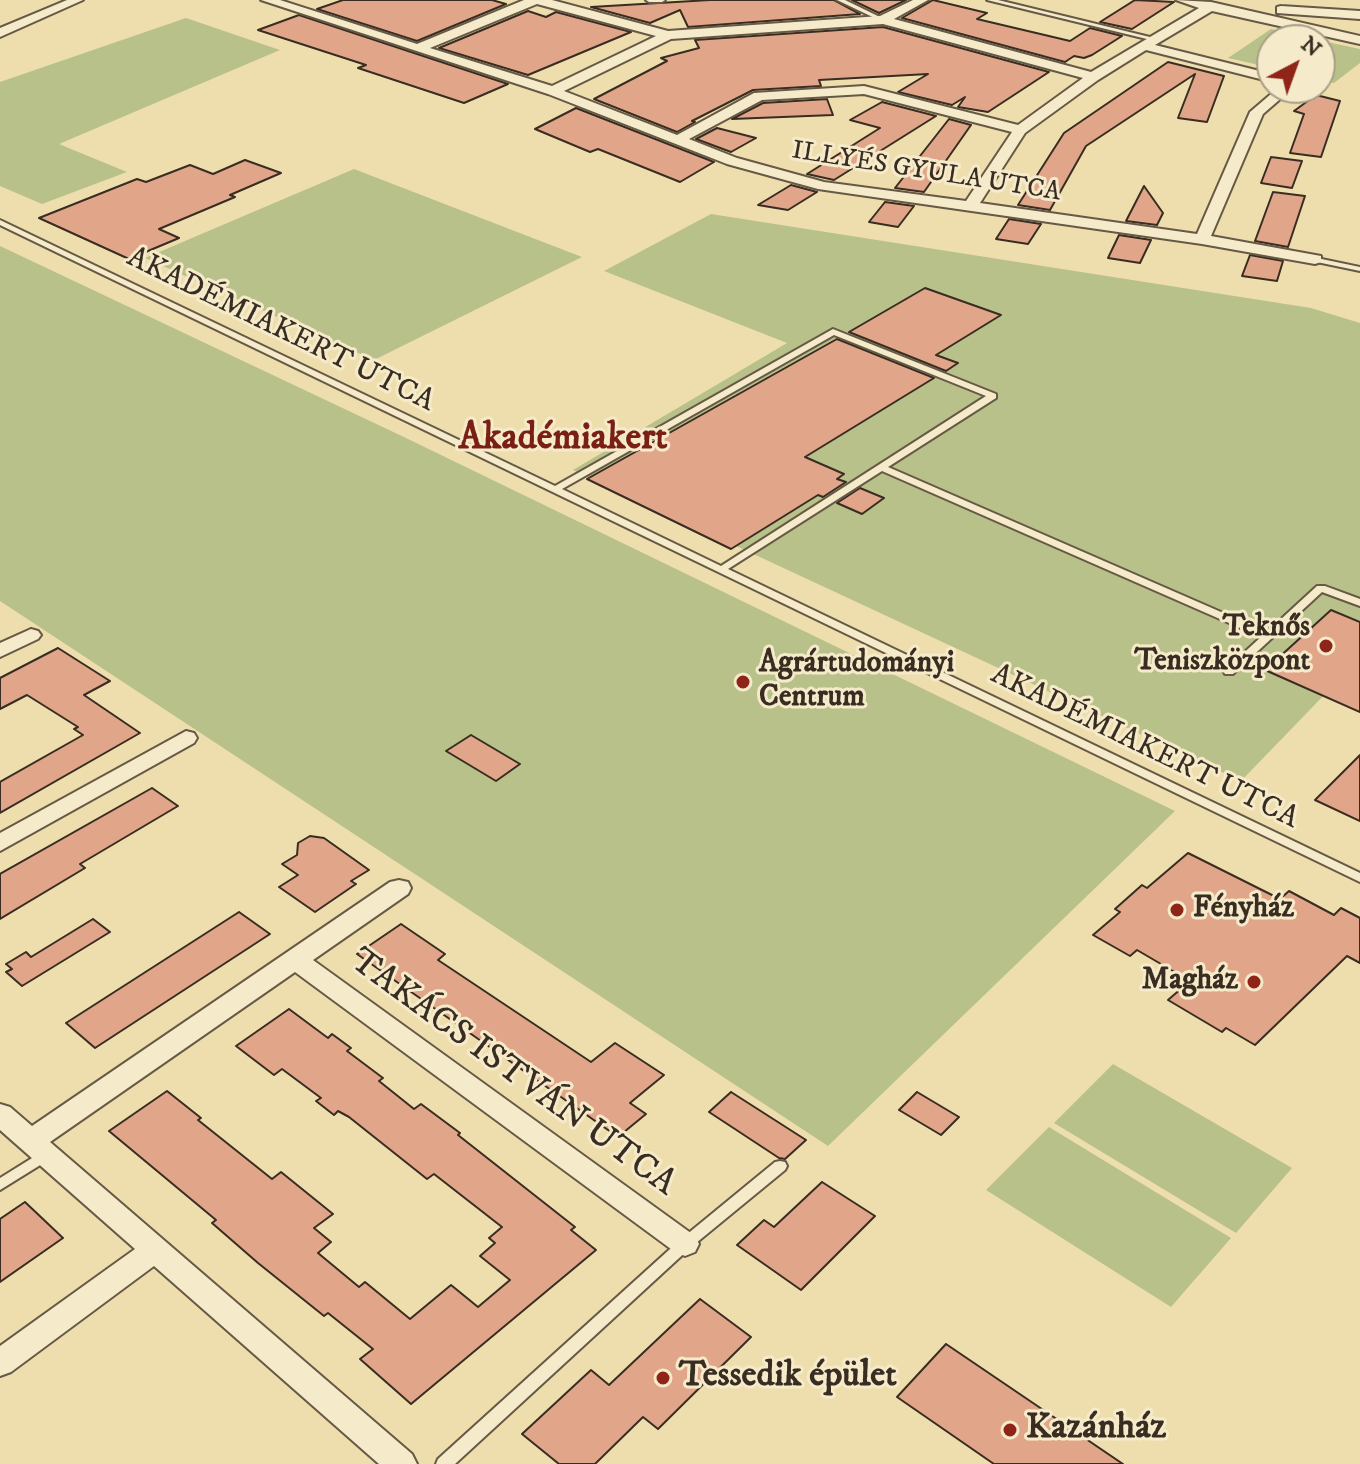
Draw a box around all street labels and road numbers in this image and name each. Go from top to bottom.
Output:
street label: ILLYÉS GYULA UTCA [789,136,1063,210]
street label: AKADÉMIAKERT UTCA [120,241,440,421]
street label: AKADÉMIAKERT UTCA [984,658,1304,838]
street label: TAKÁCS ISTVÁN UTCA [340,941,684,1207]

